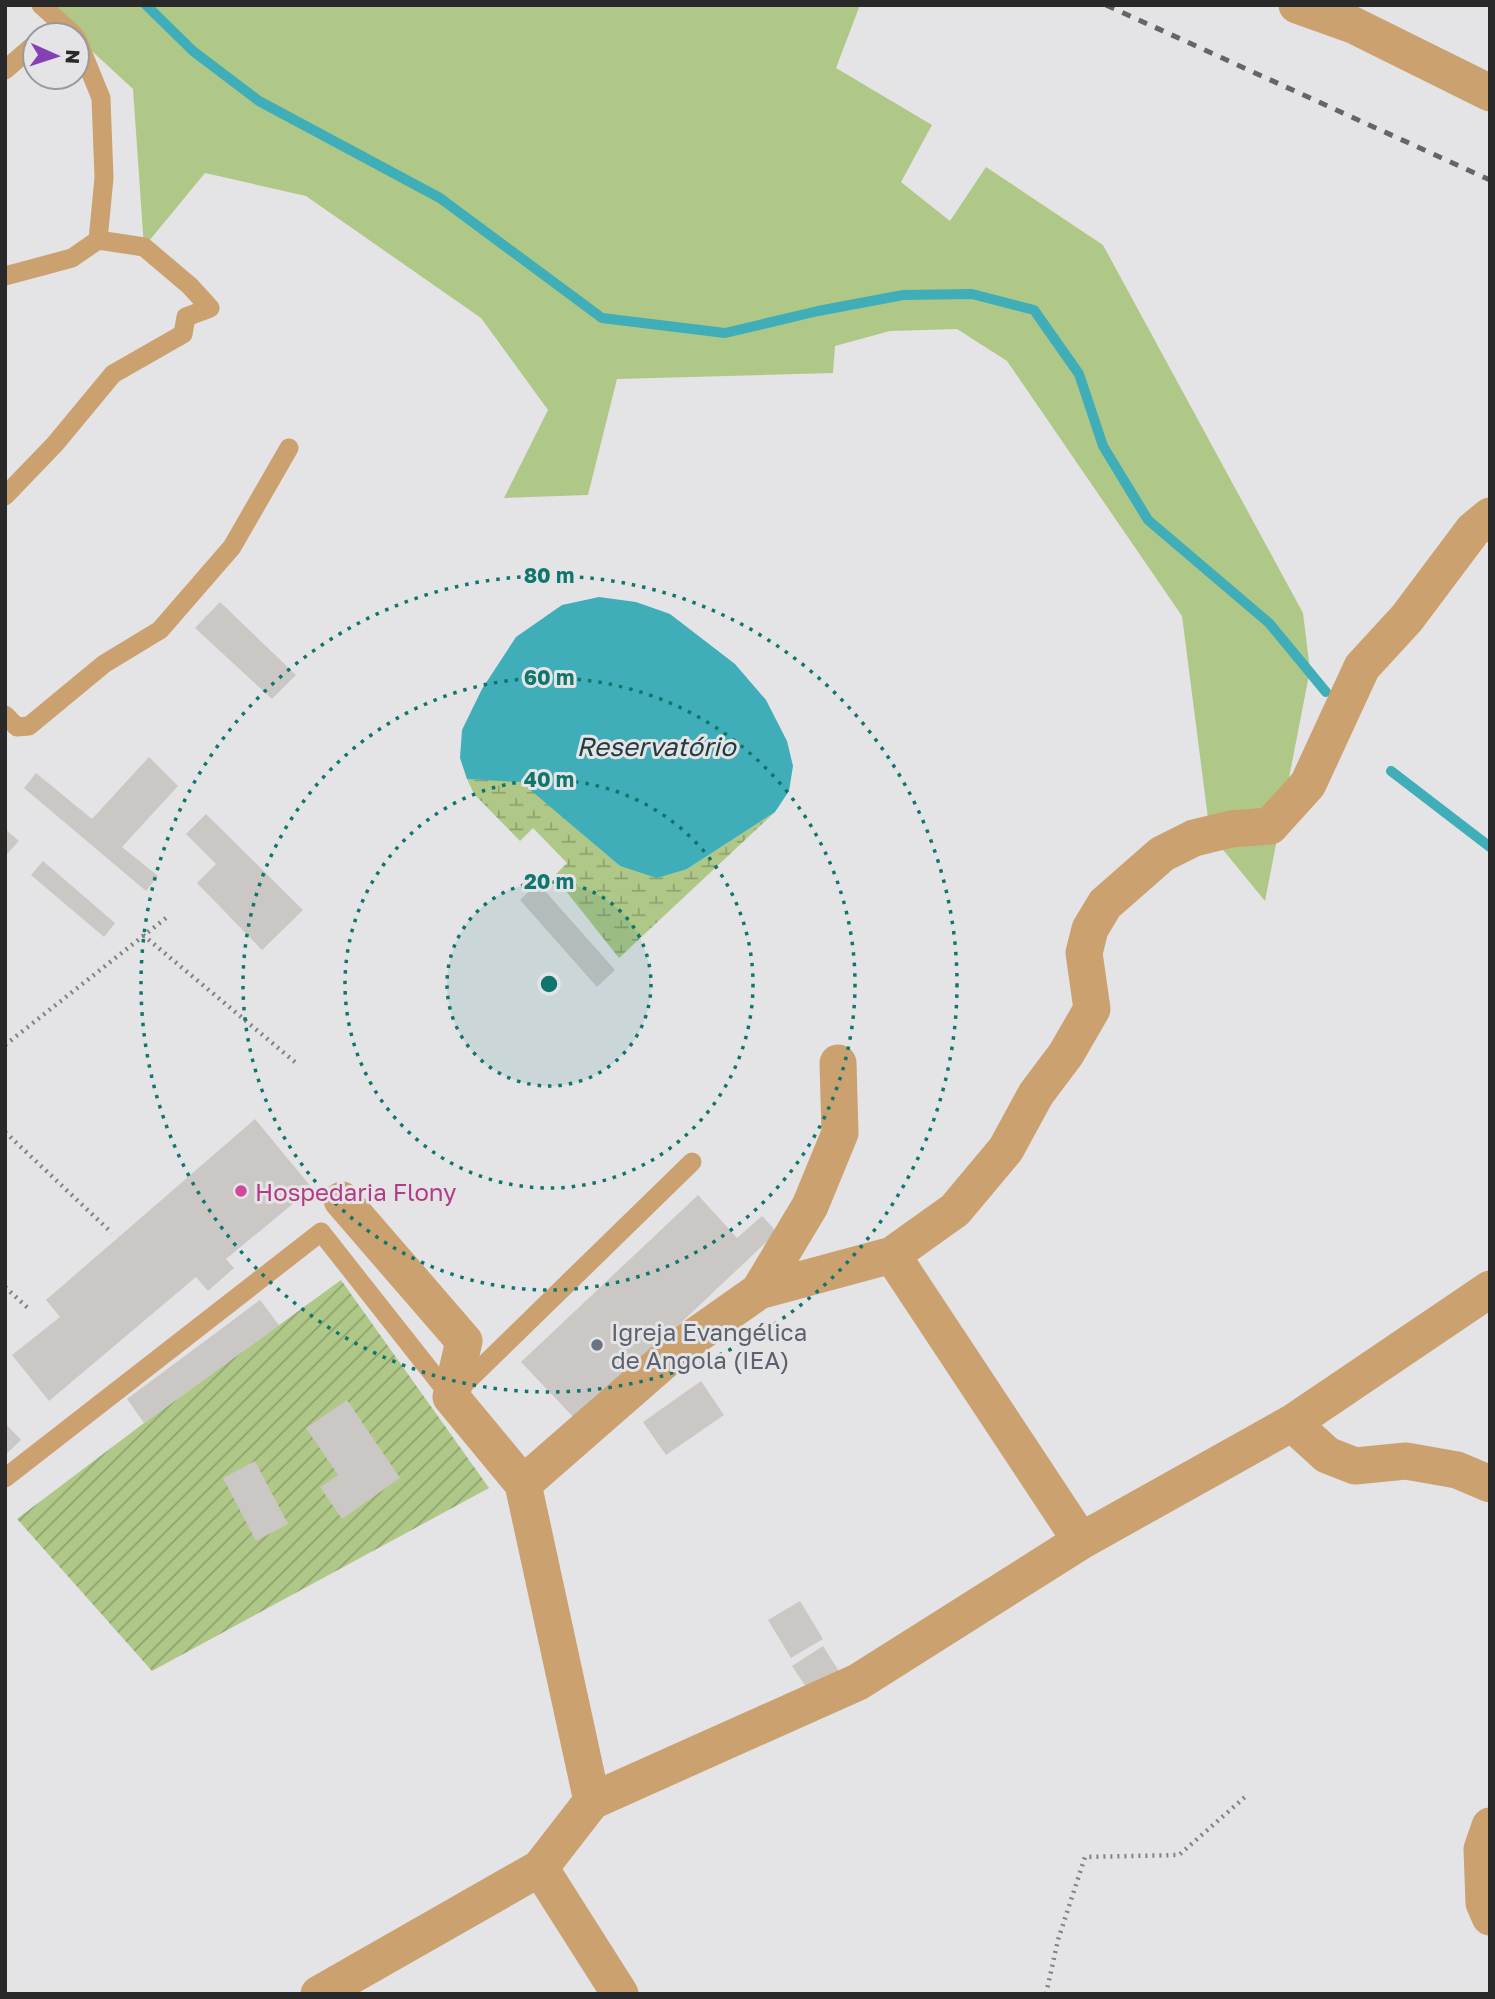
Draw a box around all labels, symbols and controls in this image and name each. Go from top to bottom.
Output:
north arrow [21,21,91,91]
text: N [62,49,85,65]
text: 80 m [524,562,574,588]
text: 60 m [524,664,574,690]
water label: Reservatório [576,731,737,762]
text: 40 m [524,766,574,792]
text: 20 m [524,868,574,894]
centre of rings [537,972,561,996]
place label: Hospedaria Flony [255,1177,457,1206]
marker: Hospedaria Flony [233,1183,249,1199]
place label: Igreja Evangélica de Angola (IEA) [611,1317,807,1374]
marker: Igreja Evangélica de Angola (IEA) [589,1337,605,1353]

